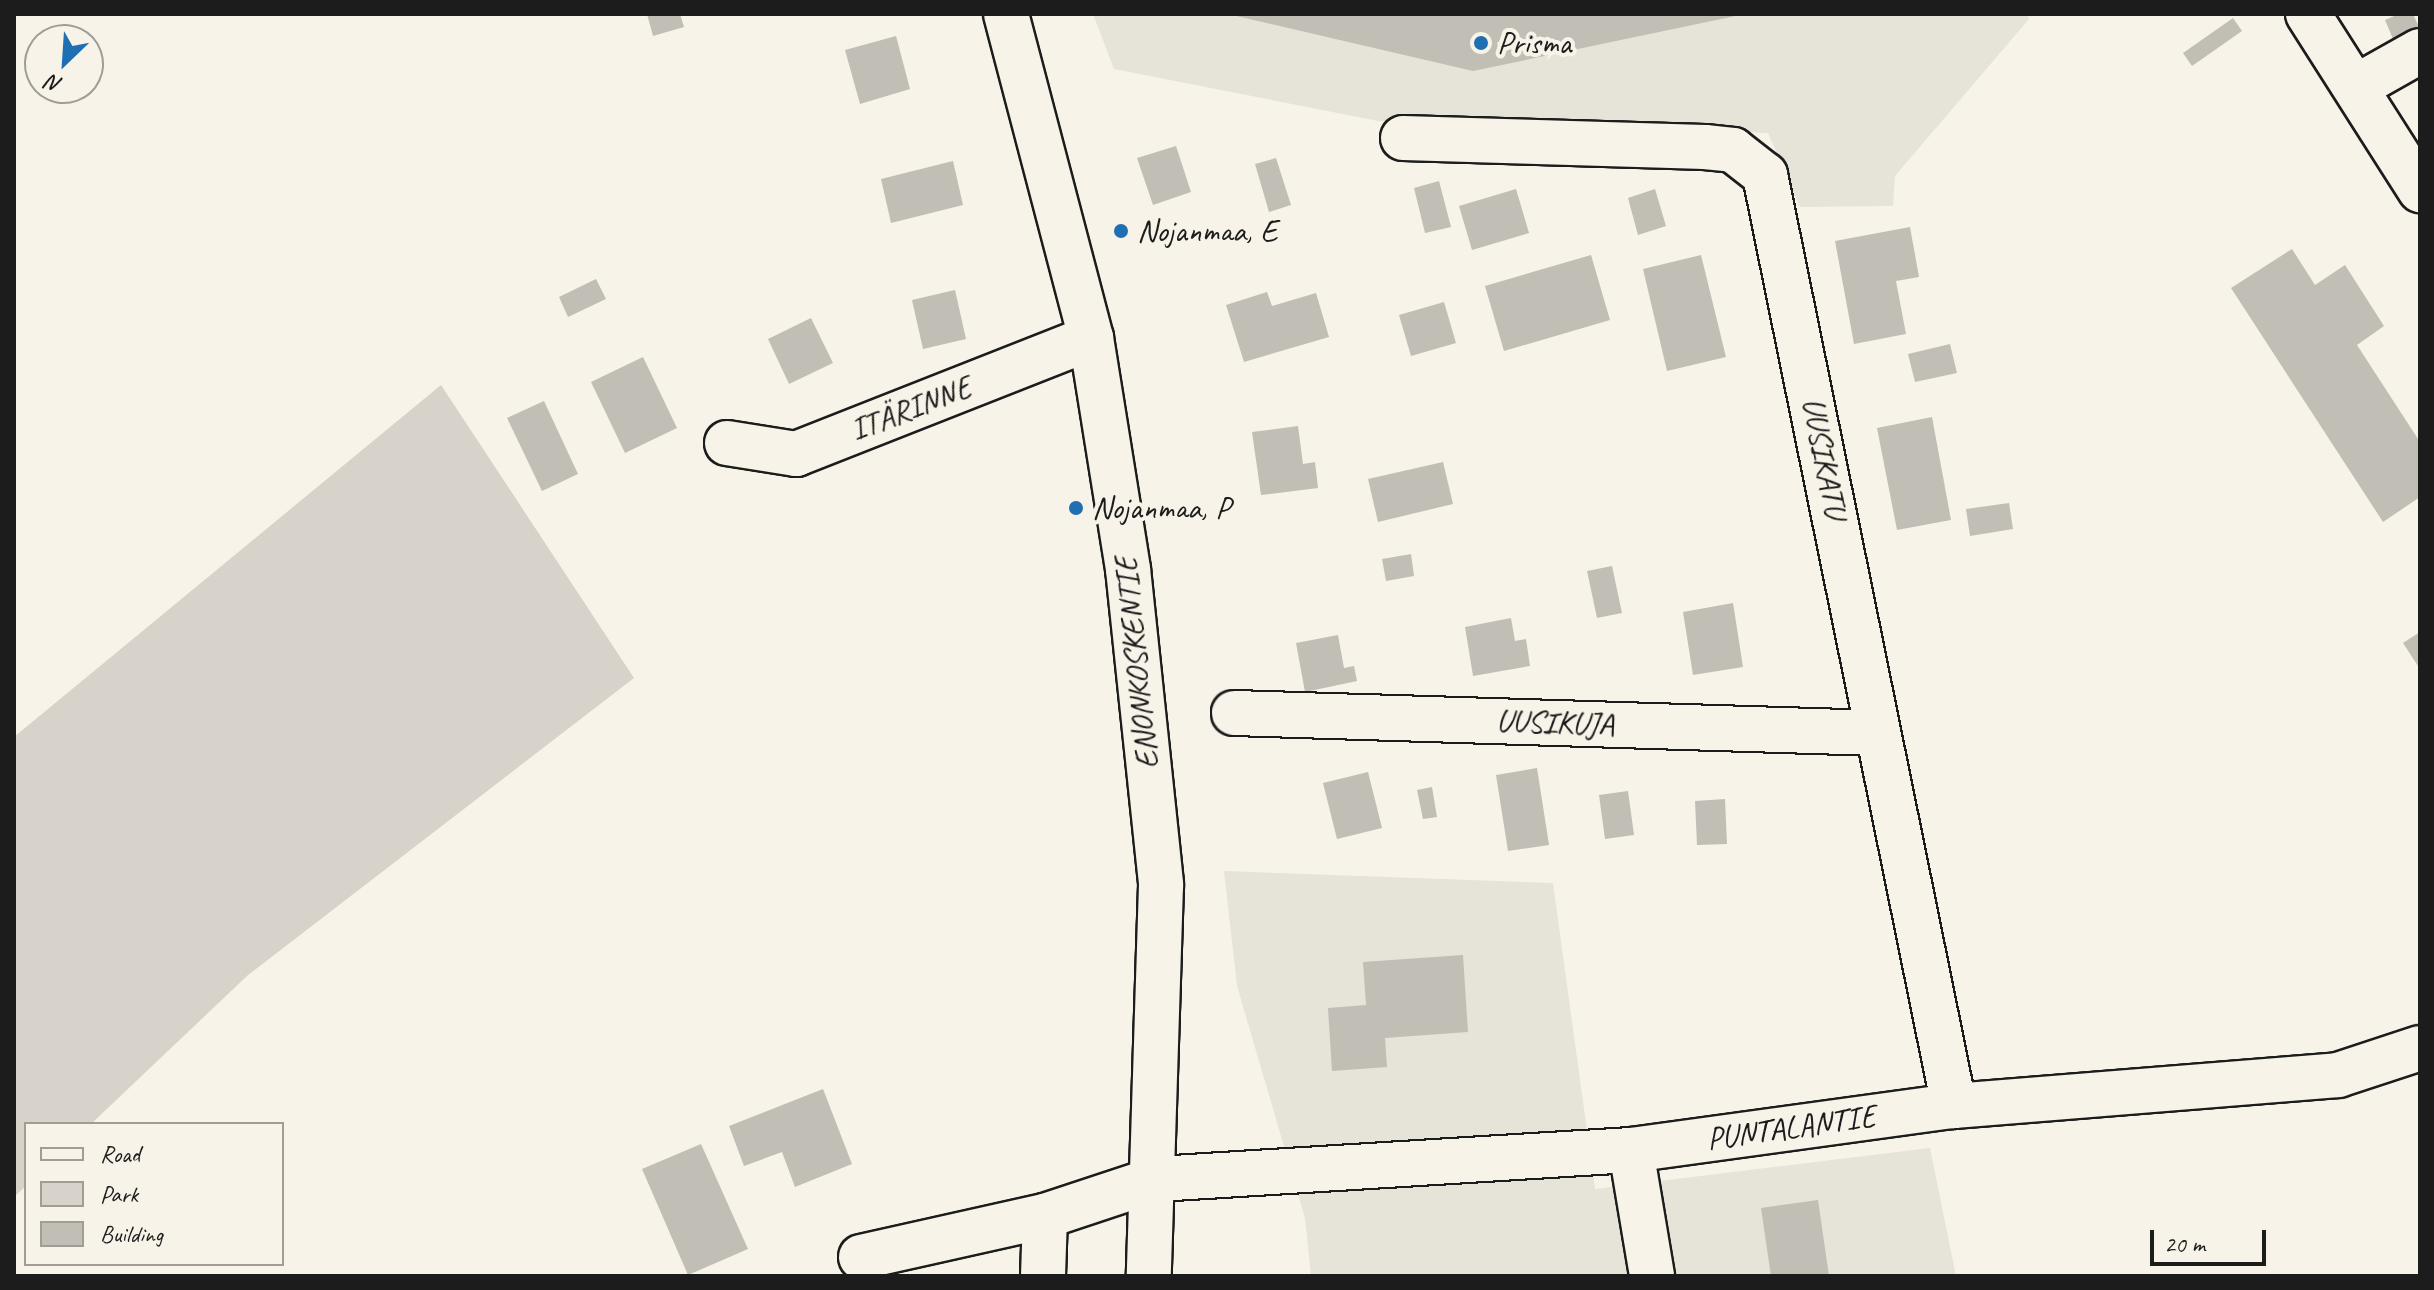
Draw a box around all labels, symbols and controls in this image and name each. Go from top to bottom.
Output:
north arrow [24,24,104,104]
place label: Prisma [1497,24,1571,62]
marker: Prisma [1472,34,1490,52]
text: N [43,68,67,100]
place label: Nojanmaa, E [1137,212,1277,250]
marker: Nojanmaa, E [1112,222,1130,240]
street label: ITÄRINNE [845,368,977,450]
street label: UUSIKATU [1794,394,1854,522]
place label: Nojanmaa, P [1092,489,1230,527]
marker: Nojanmaa, P [1067,499,1085,517]
street label: ENONKOSKENTIE [1107,555,1167,771]
street label: UUSIKUJA [1495,702,1615,744]
street label: PUNTALANTIE [1704,1097,1878,1159]
legend [24,1122,284,1266]
text: Road [100,1139,140,1169]
text: Park [100,1179,138,1209]
scale bar [2154,1214,2270,1264]
text: Building [100,1219,163,1249]
text: 20 m [2164,1229,2205,1259]

